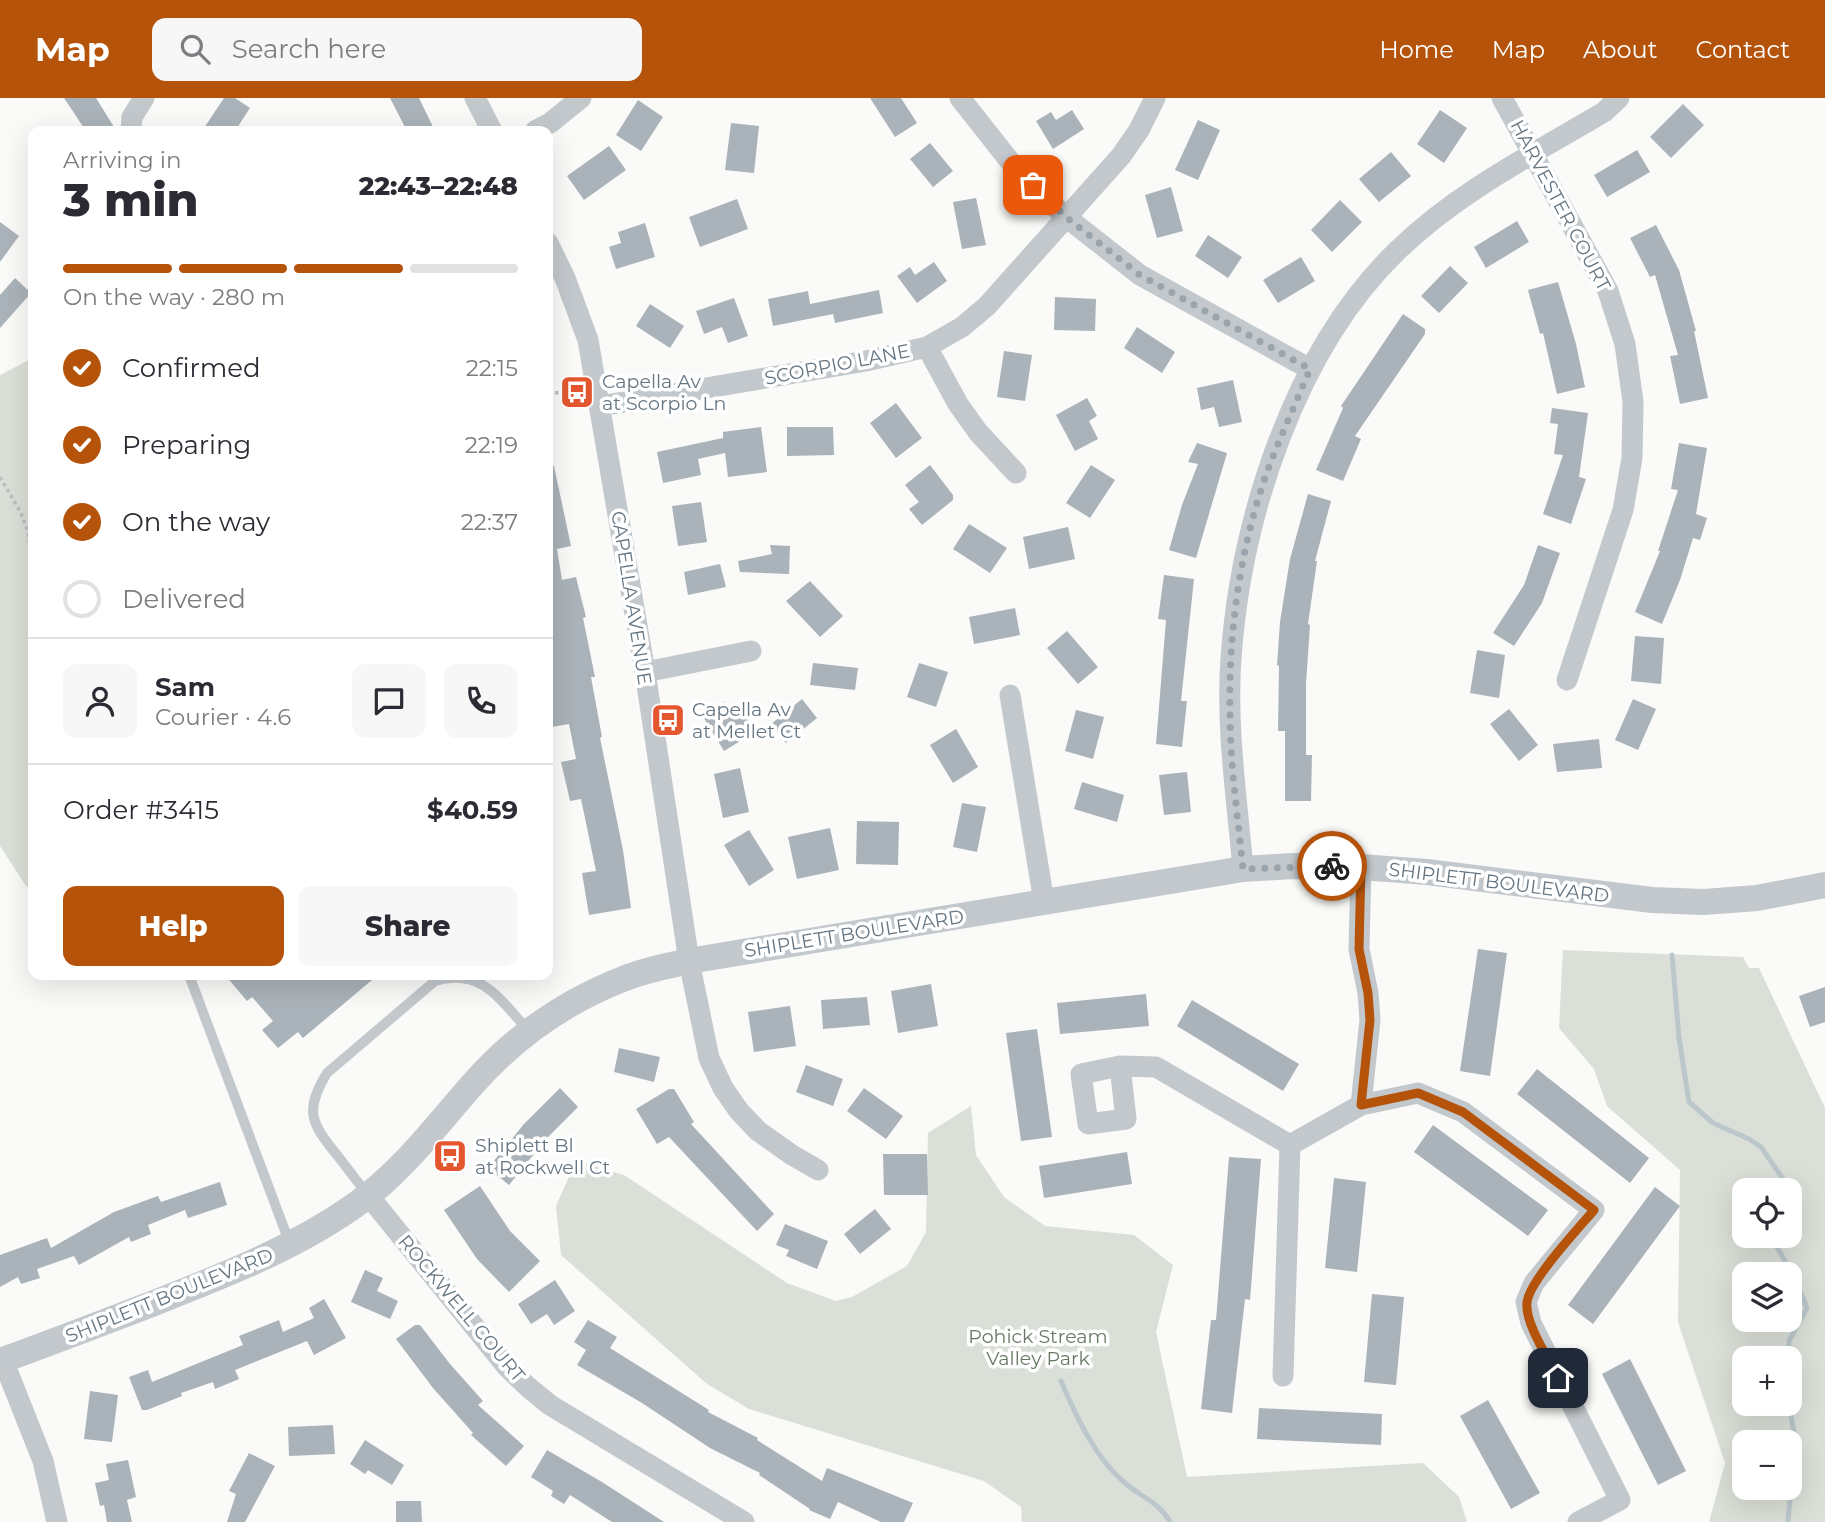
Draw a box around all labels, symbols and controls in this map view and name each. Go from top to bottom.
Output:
search box [152,18,642,81]
text: Map [35,29,110,69]
icon: search [176,30,214,68]
text: Search here [232,33,386,65]
text: Home [1379,35,1454,64]
text: Map [1492,35,1545,64]
text: About [1583,35,1657,64]
text: Contact [1695,35,1790,64]
street label: HARVESTER COURT [1506,116,1615,295]
text: Arriving in [63,146,182,174]
pin [1003,155,1063,215]
icon: bag [1014,166,1052,204]
text: 22:43–22:48 [359,170,518,202]
text: 3 min [63,171,199,228]
text: On the way · 280 m [63,283,285,311]
street label: SCORPIO LANE [763,339,912,390]
icon: check [63,349,101,387]
text: Confirmed [122,352,261,384]
text: 22:15 [466,354,518,382]
place label: Capella Av at Scorpio Ln [602,370,726,415]
bus stop icon: Capella Av at Scorpio Ln [558,373,596,411]
icon: check [63,426,101,464]
text: Preparing [122,429,251,461]
text: 22:19 [465,431,518,459]
icon: check [63,503,101,541]
text: On the way [122,506,270,538]
text: 22:37 [461,508,518,536]
street label: CAPELLA AVENUE [606,509,657,687]
text: Delivered [122,583,246,615]
button: person [63,664,137,738]
button: chat [352,664,426,738]
button: phone [444,664,518,738]
text: Sam [155,671,215,703]
place label: Capella Av at Mellet Ct [692,698,801,743]
bus stop icon: Capella Av at Mellet Ct [649,701,687,739]
text: Courier · 4.6 [155,703,291,731]
text: Order #3415 [63,794,219,826]
text: $40.59 [427,794,518,826]
courier [1297,831,1367,901]
icon: bike [1313,847,1351,885]
street label: SHIPLETT BOULEVARD [1387,858,1610,907]
button: Help [63,886,284,966]
button: Share [298,886,518,966]
street label: SHIPLETT BOULEVARD [743,905,965,962]
place label: Shiplett Bl at Rockwell Ct [475,1134,611,1179]
bus stop icon: Shiplett Bl at Rockwell Ct [431,1137,469,1175]
map controls [1732,1178,1802,1500]
button: locate [1732,1178,1802,1248]
street label: ROCKWELL COURT [393,1230,530,1387]
street label: SHIPLETT BOULEVARD [62,1243,276,1348]
button: layers [1732,1262,1802,1332]
park label: Pohick Stream Valley Park [968,1325,1108,1370]
button: + [1732,1346,1802,1416]
pin [1528,1348,1588,1408]
icon: home [1539,1359,1577,1397]
button: − [1732,1430,1802,1500]

